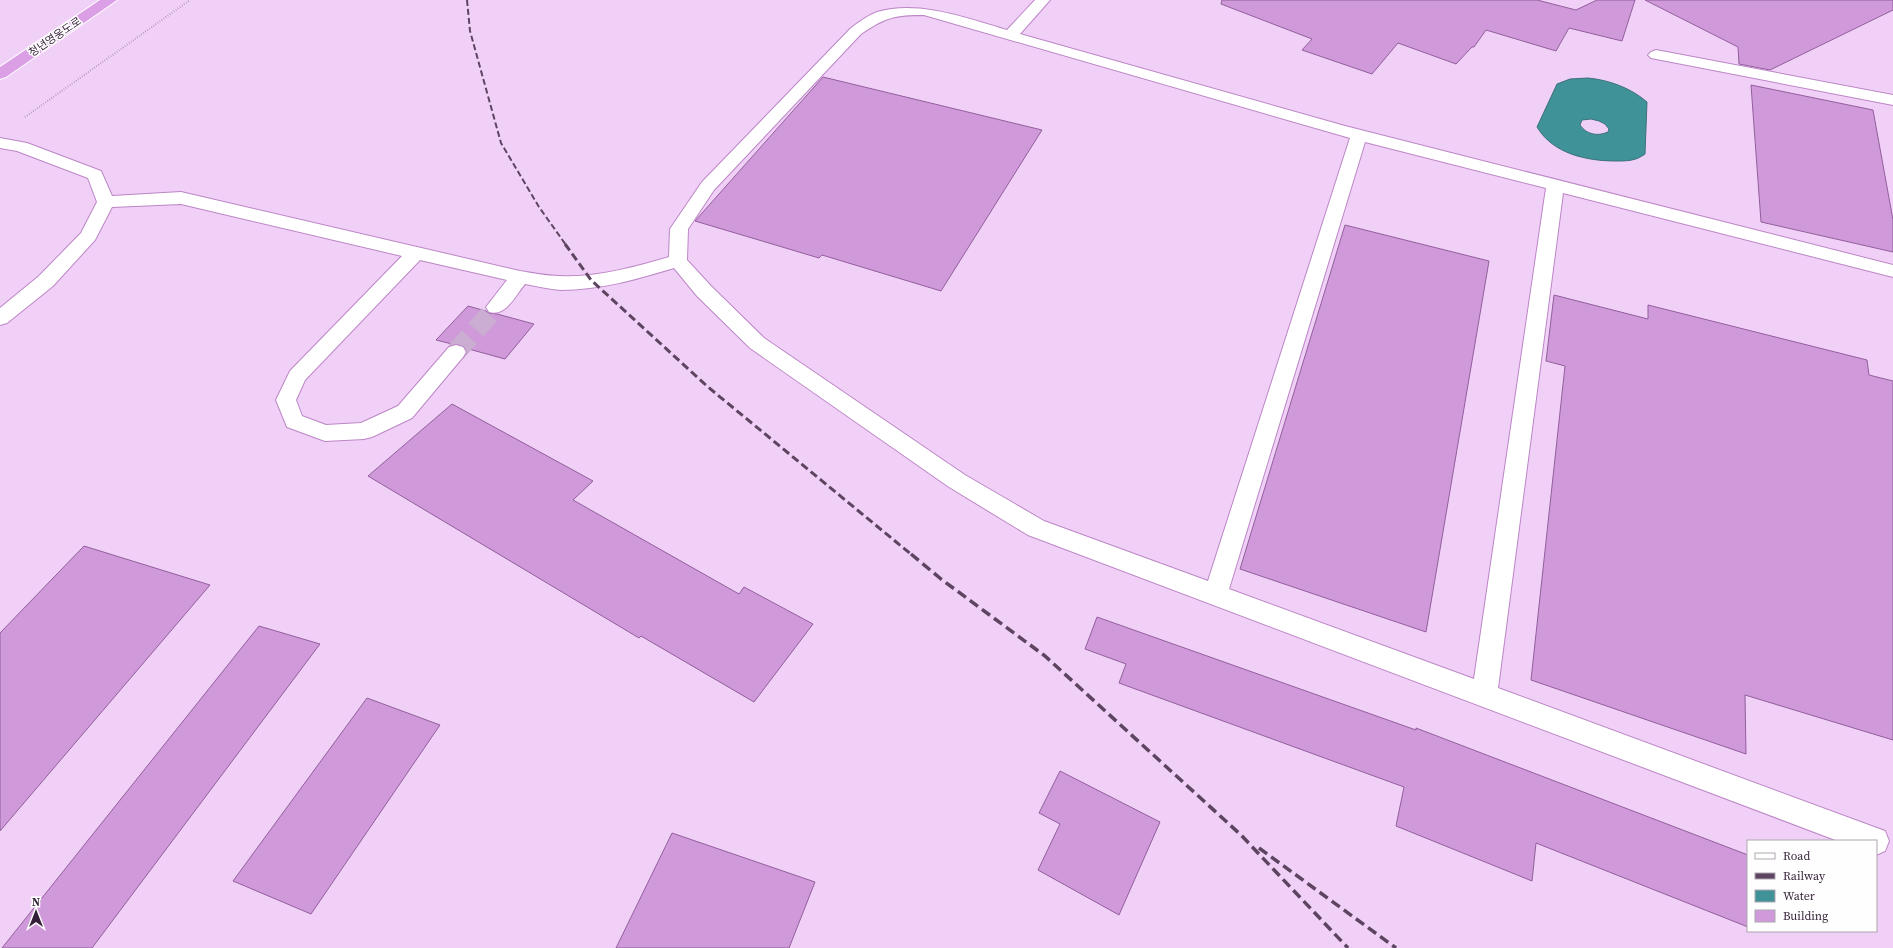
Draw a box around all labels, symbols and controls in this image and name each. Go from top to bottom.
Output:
street label: 청년영웅도로 [26,14,84,60]
legend [1747,840,1877,932]
text: Road [1783,848,1810,864]
text: Railway [1783,868,1826,884]
text: Water [1783,888,1815,904]
north arrow [16,892,56,932]
text: N [32,895,40,910]
text: Building [1783,908,1828,924]

